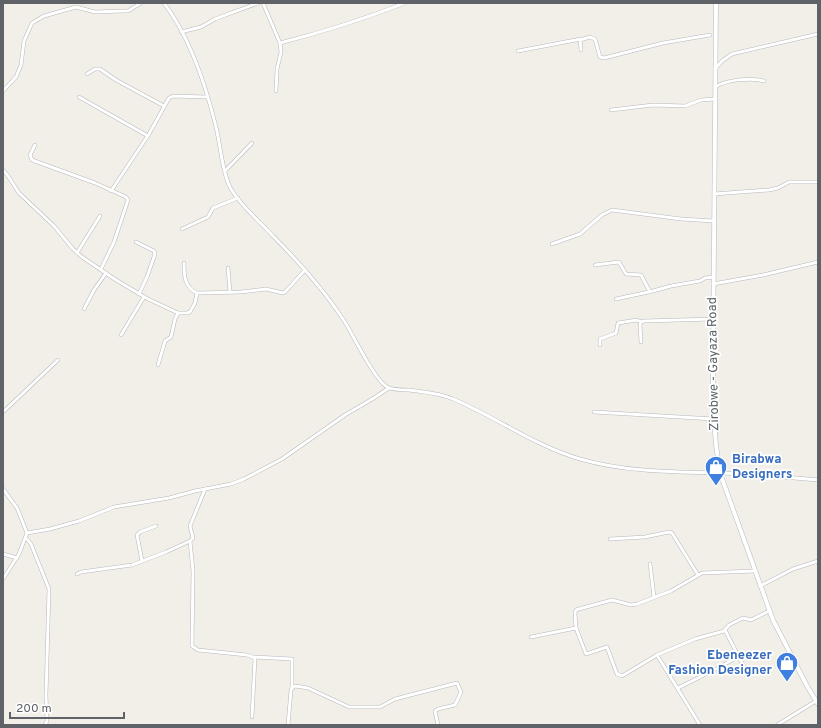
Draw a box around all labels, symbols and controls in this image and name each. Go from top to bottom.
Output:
street label: Zirobwe - Gayaza Road [705,297,723,431]
place label: Birabwa Designers [732,452,793,483]
shop icon: Birabwa Designers [703,454,729,487]
place label: Ebeneezer Fashion Designer [668,648,773,679]
shop icon: Ebeneezer Fashion Designer [774,650,800,683]
scale bar [10,694,124,720]
text: 200 m [16,701,52,717]

